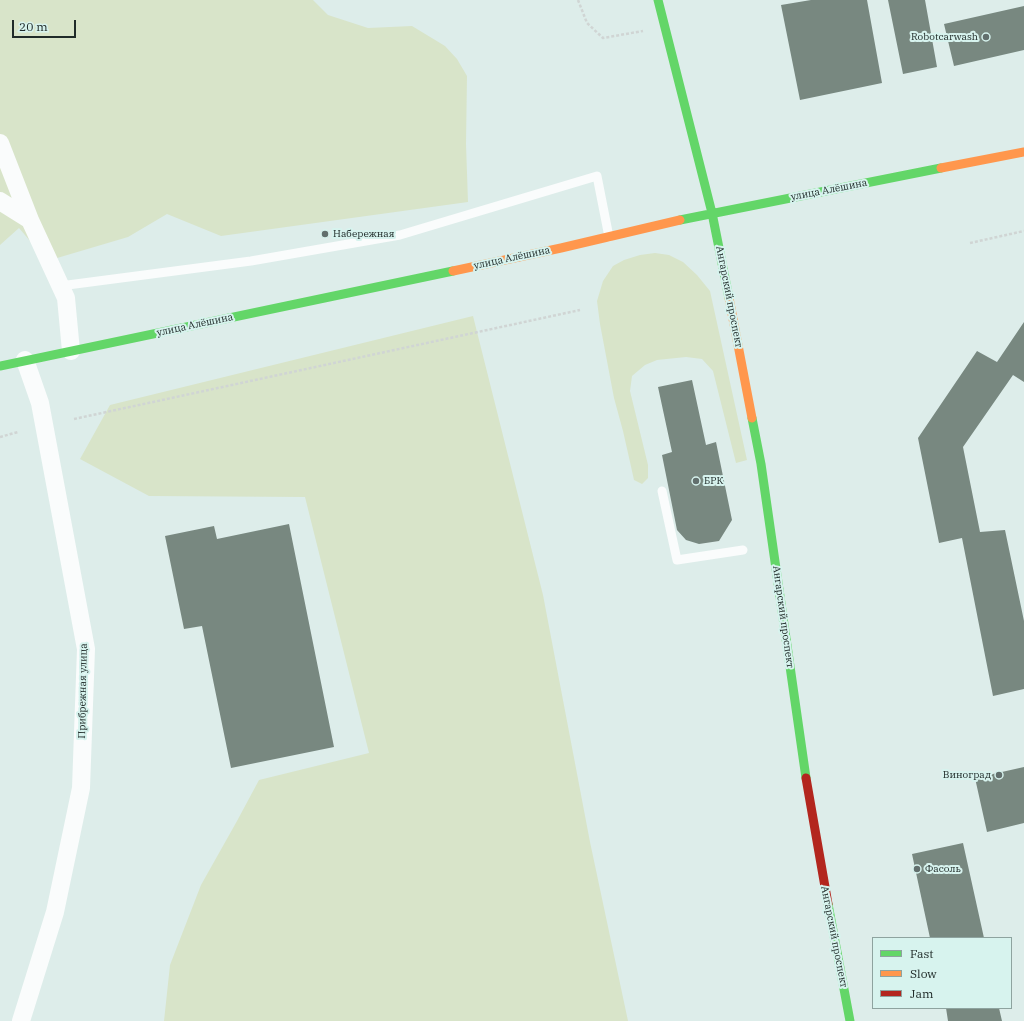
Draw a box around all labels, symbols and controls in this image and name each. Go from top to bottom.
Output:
scale bar [14,12,78,38]
text: 20 m [19,19,48,34]
place label: Robotcarwash [911,31,978,43]
marker: Robotcarwash [981,32,991,42]
street label: улица Алёшина [790,177,868,203]
place label: Набережная [333,228,395,240]
marker: Набережная [320,229,330,239]
street label: улица Алёшина [473,244,551,272]
street label: Ангарский проспект [713,245,745,349]
street label: улица Алёшина [156,311,234,339]
place label: БРК [704,475,723,487]
marker: БРК [691,476,701,486]
street label: Ангарский проспект [770,565,796,669]
street label: Прибрежная улица [76,643,90,739]
place label: Виноград [943,769,991,781]
marker: Виноград [994,770,1004,780]
place label: Фасоль [925,863,961,875]
marker: Фасоль [912,864,922,874]
street label: Ангарский проспект [818,885,850,989]
legend [872,937,1012,1009]
text: Fast [910,946,934,961]
text: Slow [910,966,937,981]
text: Jam [910,986,933,1001]

